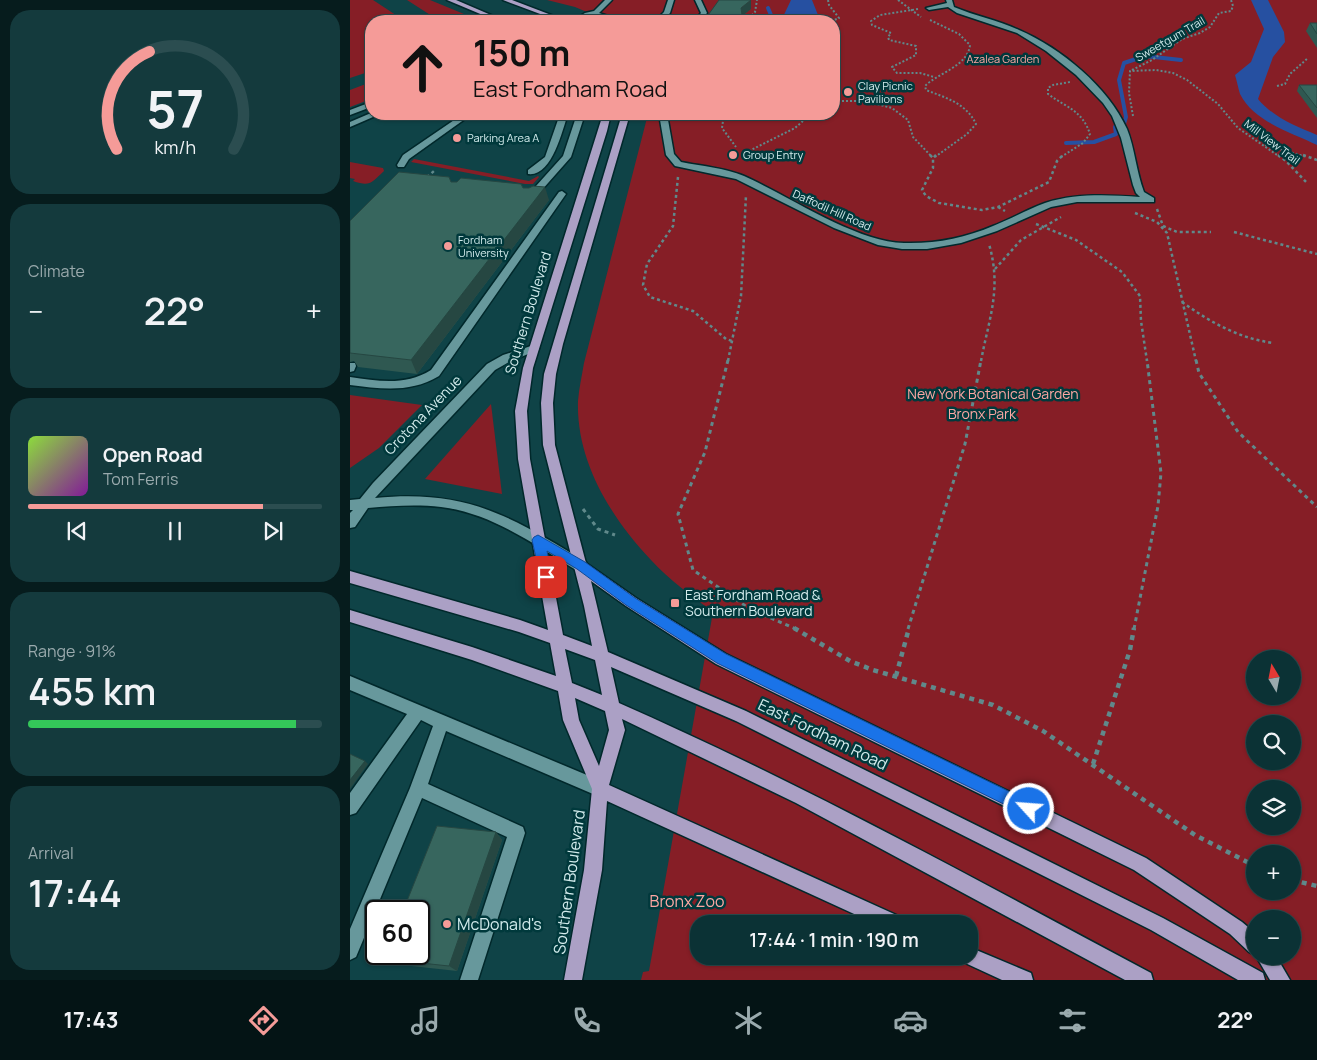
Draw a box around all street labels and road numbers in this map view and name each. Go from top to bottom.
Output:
street label: Sweetgum Trail [1132,13,1207,65]
street label: Mill View Trail [1241,116,1303,167]
street label: Daffodil Hill Road [791,186,874,234]
street label: Southern Boulevard [500,249,555,377]
street label: Crotona Avenue [380,371,465,459]
street label: East Fordham Road [755,693,891,775]
street label: Southern Boulevard [548,808,590,956]

